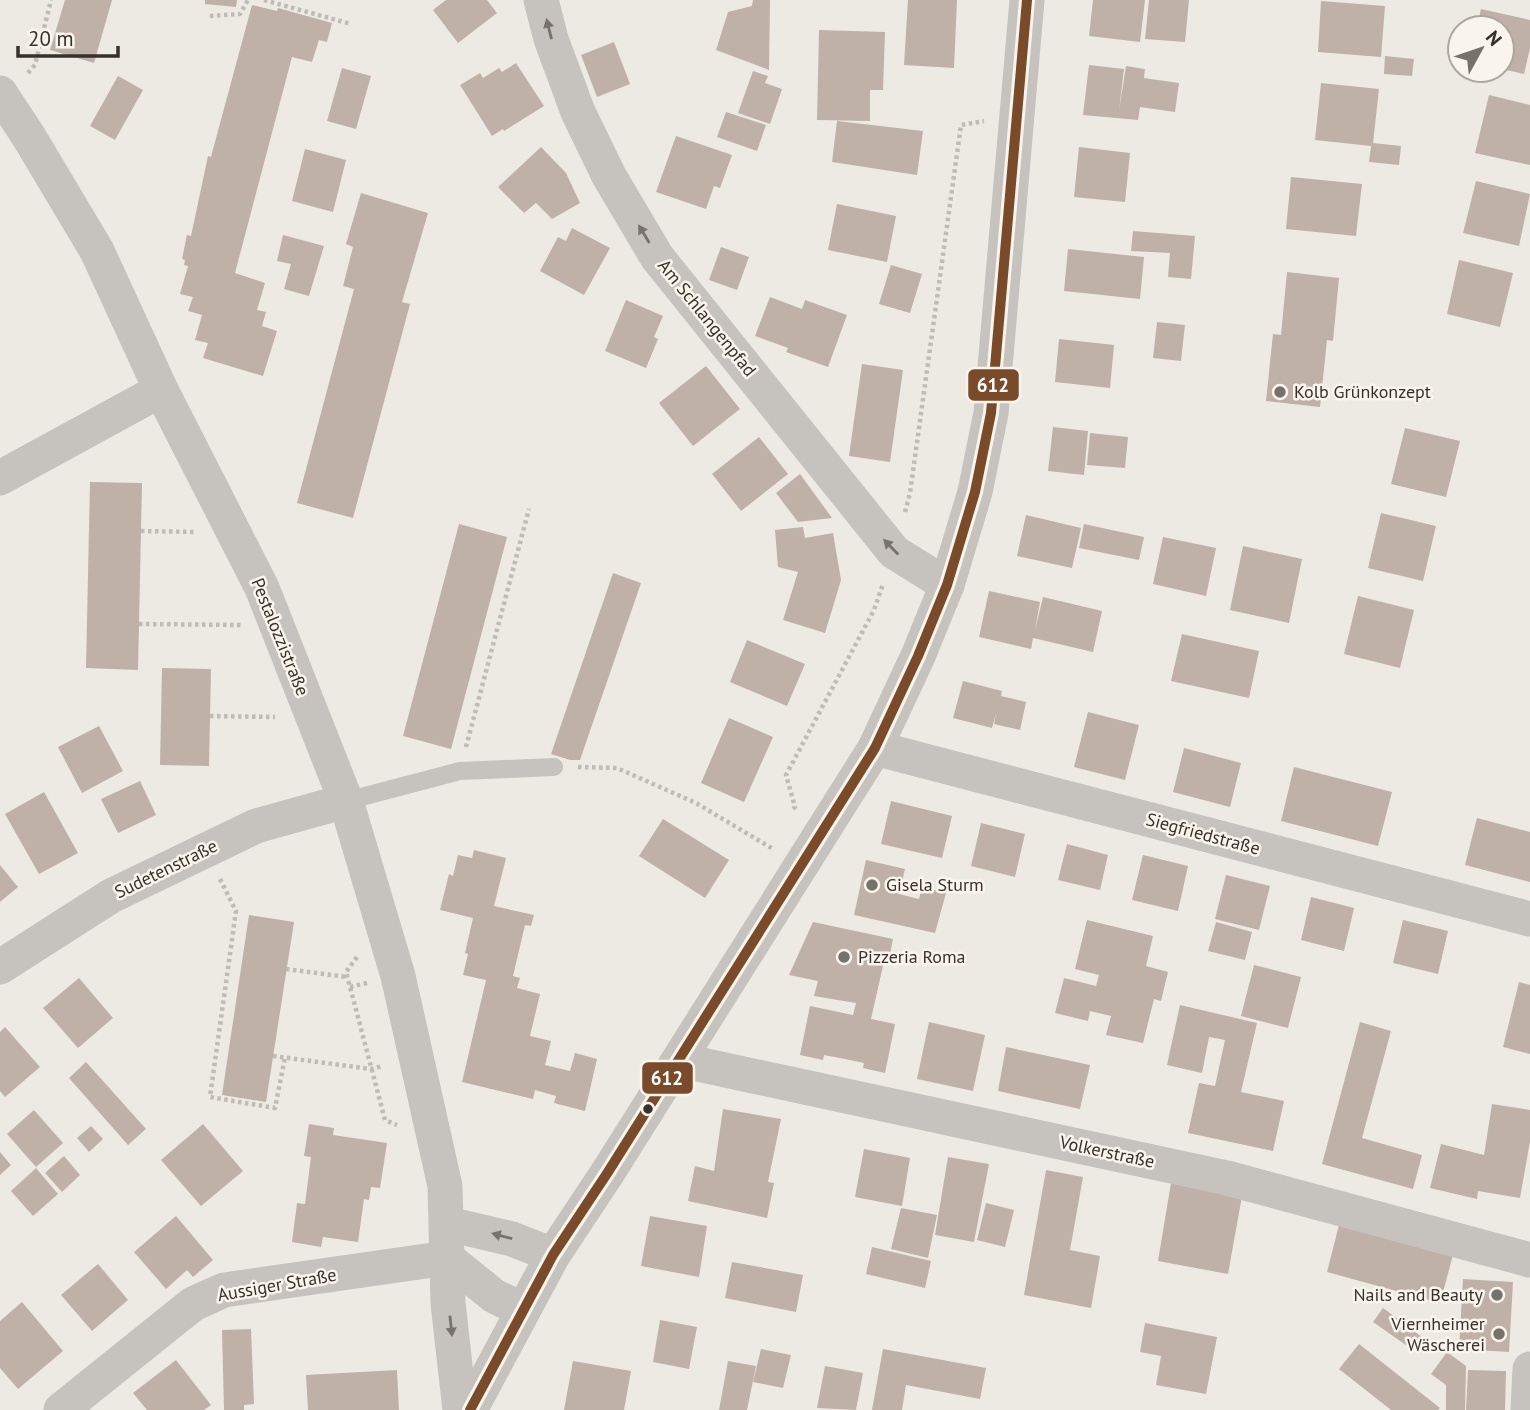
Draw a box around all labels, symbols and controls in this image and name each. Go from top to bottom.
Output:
scale bar [18,14,117,58]
north arrow [1446,14,1516,84]
one-way arrow [543,17,554,39]
text: 20 m [28,25,74,52]
text: N [1481,26,1507,51]
one-way arrow [638,225,650,244]
street label: Am Schlangenpfad [653,254,762,381]
line badge: 612 [967,368,1020,402]
text: 612 [977,373,1009,397]
place label: Kolb Grünkonzept [1294,380,1431,403]
marker: Kolb Grünkonzept [1272,384,1288,400]
one-way arrow [883,538,900,555]
street label: Pestalozzistraße [246,574,315,699]
street label: Siegfriedstraße [1144,807,1263,860]
street label: Sudetenstraße [111,834,221,903]
place label: Gisela Sturm [886,873,984,896]
marker: Gisela Sturm [864,877,880,893]
place label: Pizzeria Roma [858,945,966,968]
marker: Pizzeria Roma [836,949,852,965]
line badge: 612 [641,1061,694,1095]
text: 612 [651,1066,683,1090]
unlabelled marker [641,1102,655,1116]
street label: Volkerstraße [1057,1130,1157,1173]
one-way arrow [490,1230,512,1241]
street label: Aussiger Straße [216,1263,338,1306]
place label: Nails and Beauty [1353,1283,1484,1306]
marker: Nails and Beauty [1489,1287,1505,1303]
place label: Viernheimer Wäscherei [1390,1312,1485,1356]
one-way arrow [445,1315,456,1337]
marker: Viernheimer Wäscherei [1491,1326,1507,1342]

